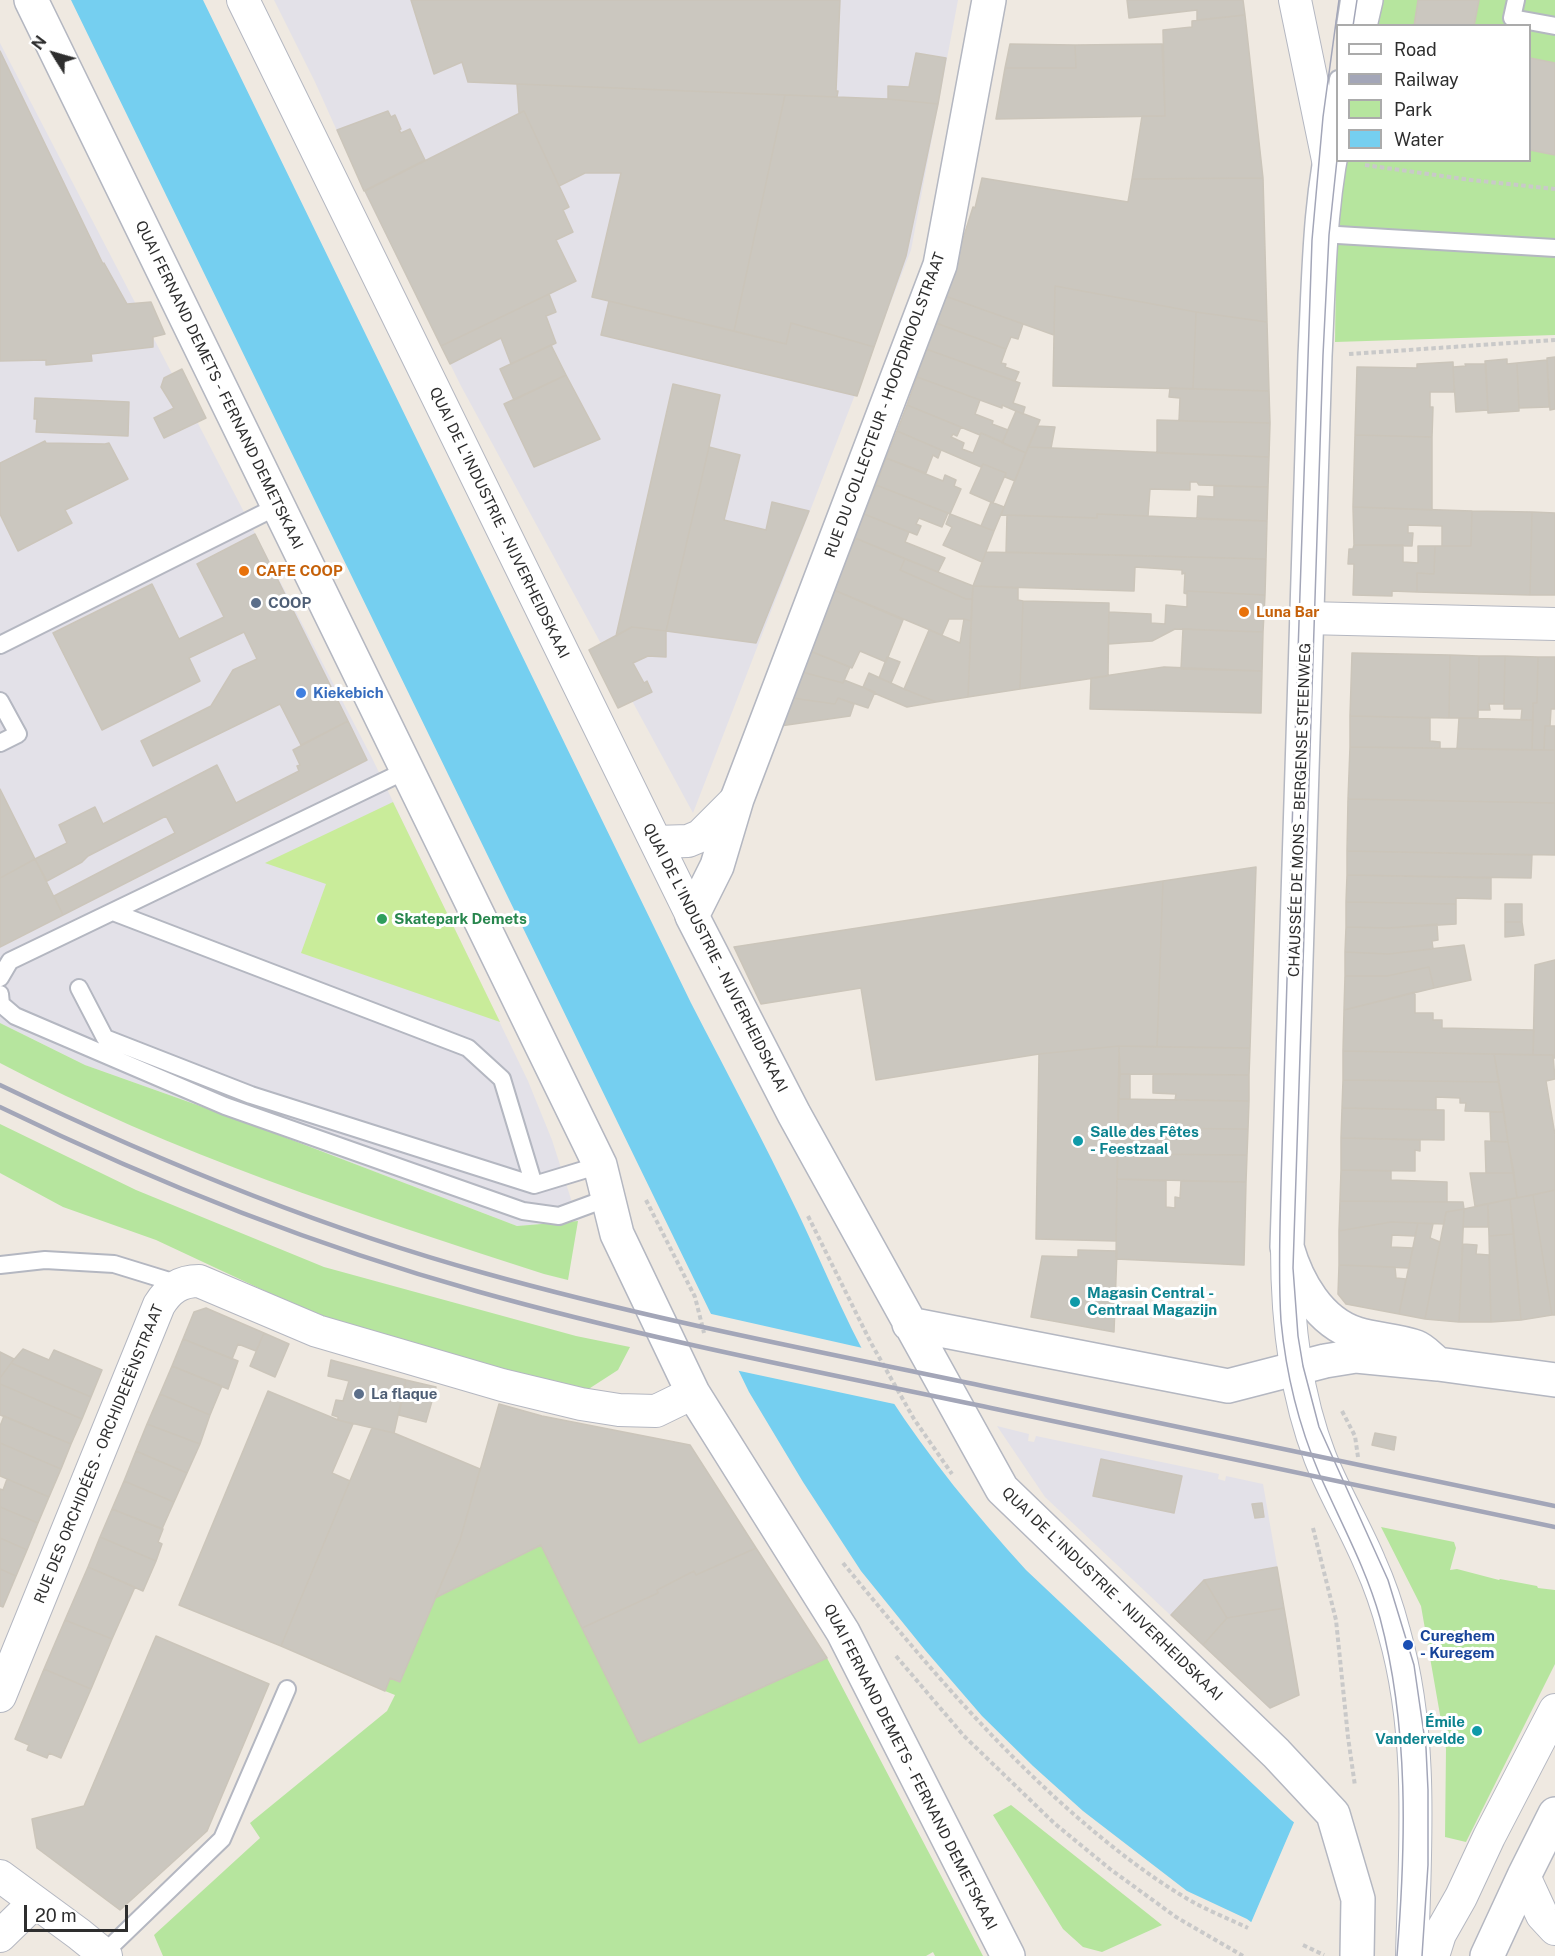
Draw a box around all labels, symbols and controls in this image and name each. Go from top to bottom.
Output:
north arrow [24,24,84,84]
legend [1336,24,1531,162]
text: N [28,32,51,54]
text: Road [1394,39,1437,60]
text: Railway [1394,69,1459,90]
text: Park [1394,99,1432,120]
text: Water [1394,129,1444,150]
street label: QUAI FERNAND DEMETS - FERNAND DEMETSKAAI [131,218,307,552]
street label: RUE DU COLLECTEUR - HOOFDRIOOLSTRAAT [821,250,949,560]
street label: QUAI DE L'INDUSTRIE - NIJVERHEIDSKAAI [425,384,573,662]
place label: CAFE COOP [256,562,343,580]
marker: CAFE COOP [237,564,251,578]
place label: COOP [268,594,311,612]
marker: COOP [249,596,263,610]
place label: Luna Bar [1256,603,1319,621]
marker: Luna Bar [1237,605,1251,619]
street label: CHAUSSÉE DE MONS - BERGENSE STEENWEG [1285,643,1315,977]
place label: Kiekebich [313,684,384,702]
marker: Kiekebich [294,686,308,700]
street label: QUAI DE L'INDUSTRIE - NIJVERHEIDSKAAI [639,820,791,1096]
place label: Skatepark Demets [394,910,527,928]
marker: Skatepark Demets [375,912,389,926]
place label: Salle des Fêtes - Feestzaal [1090,1123,1199,1158]
marker: Salle des Fêtes - Feestzaal [1071,1134,1085,1148]
place label: Magasin Central - Centraal Magazijn [1087,1284,1217,1319]
marker: Magasin Central - Centraal Magazijn [1068,1295,1082,1309]
street label: RUE DES ORCHIDÉES - ORCHIDEEËNSTRAAT [31,1302,167,1606]
place label: La flaque [371,1385,437,1403]
marker: La flaque [352,1387,366,1401]
street label: QUAI DE L'INDUSTRIE - NIJVERHEIDSKAAI [998,1483,1226,1705]
street label: QUAI FERNAND DEMETS - FERNAND DEMETSKAAI [820,1601,1000,1933]
place label: Cureghem - Kuregem [1420,1627,1495,1662]
marker: Cureghem - Kuregem [1401,1638,1415,1652]
place label: Émile Vandervelde [1375,1713,1465,1748]
marker: Émile Vandervelde [1470,1724,1484,1738]
scale bar [27,1893,130,1931]
text: 20 m [35,1905,77,1926]

